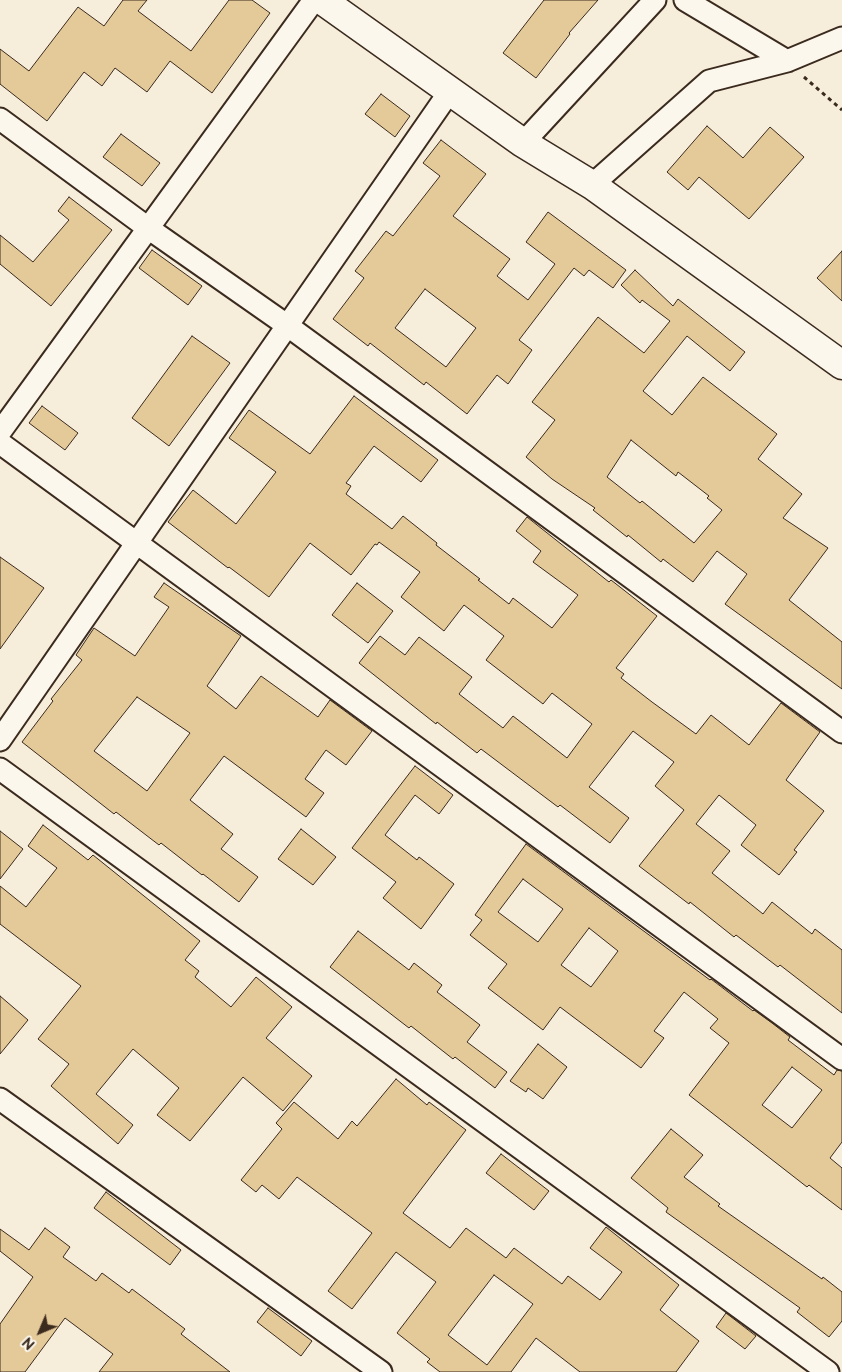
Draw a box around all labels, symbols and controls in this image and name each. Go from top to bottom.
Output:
north arrow [15,1307,65,1357]
text: N [19,1333,39,1353]

